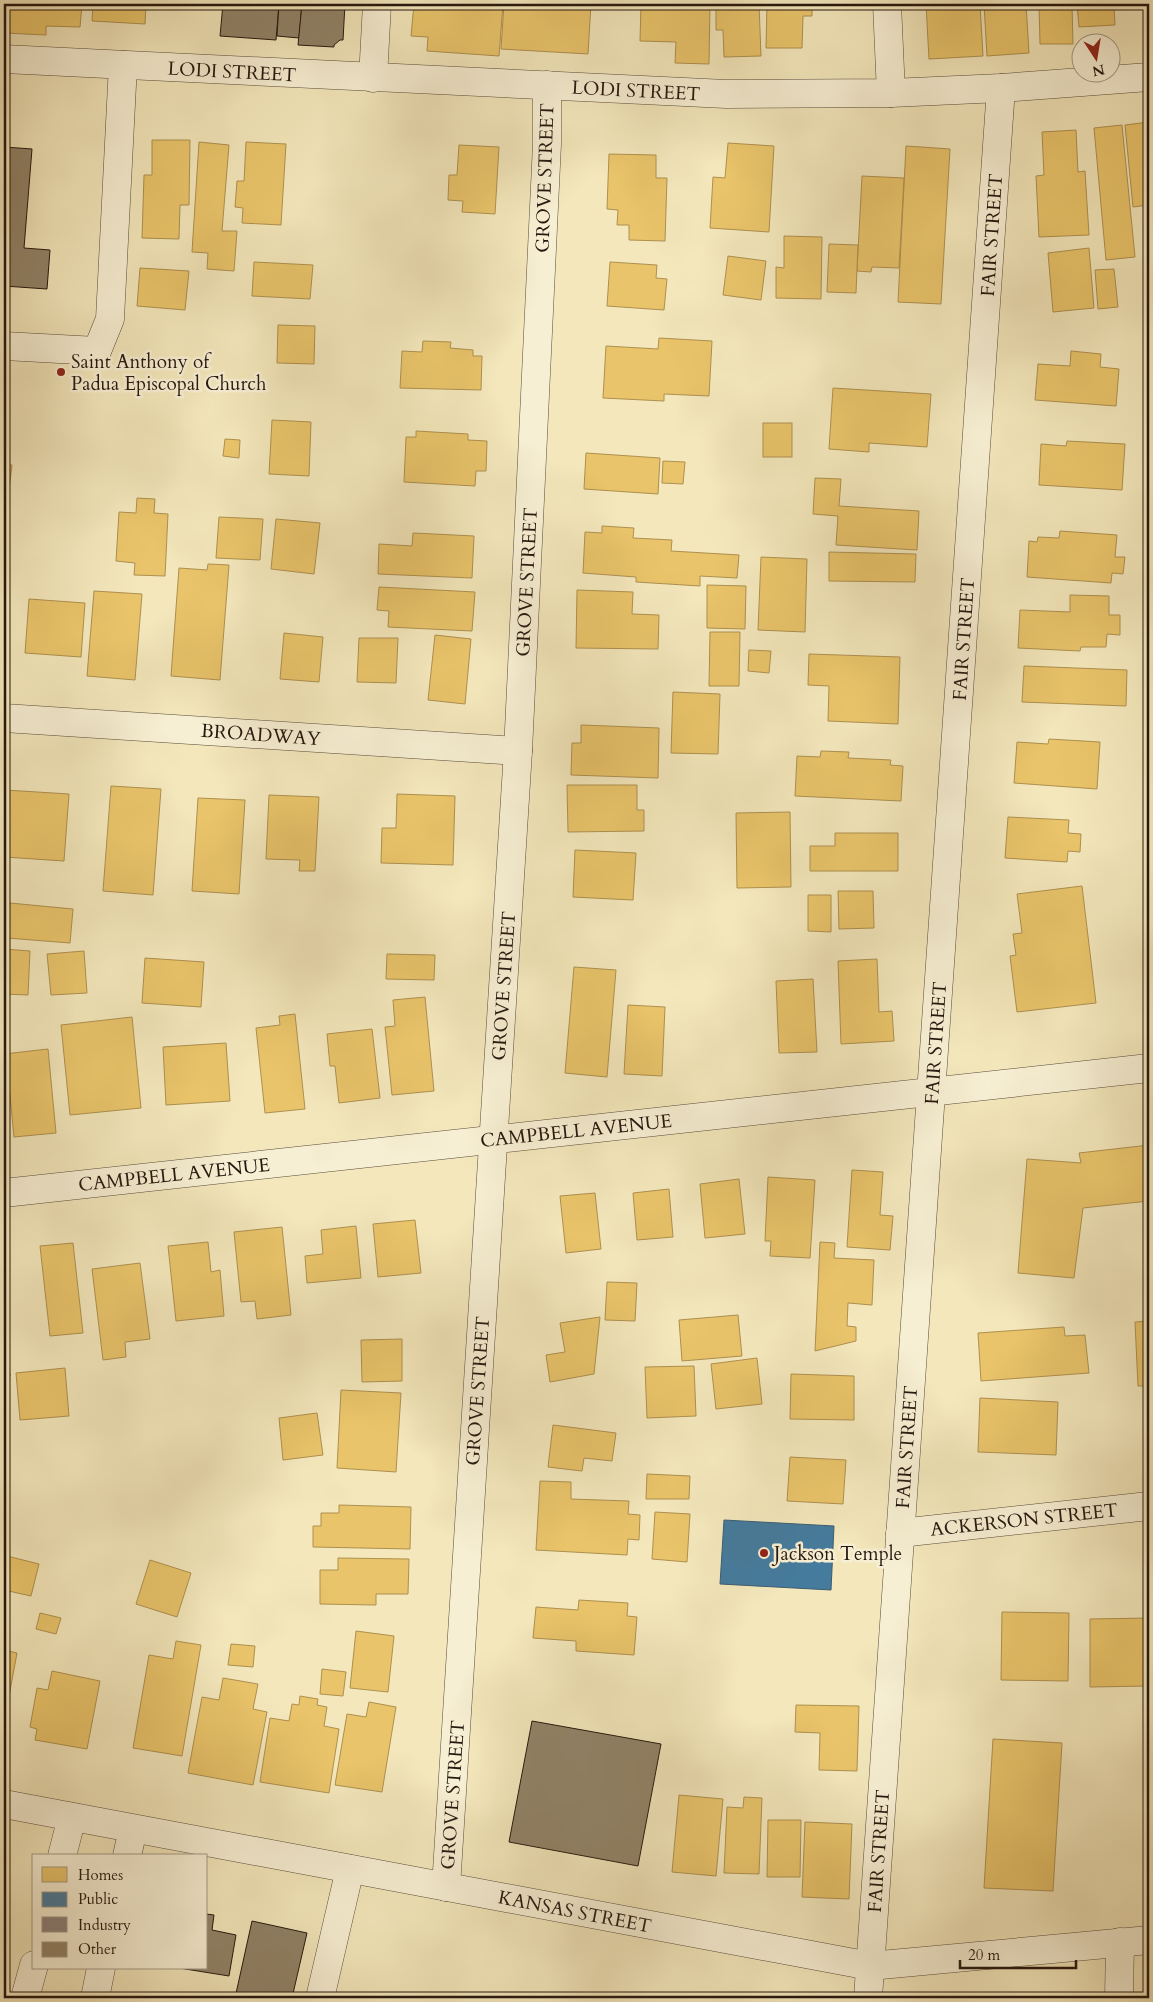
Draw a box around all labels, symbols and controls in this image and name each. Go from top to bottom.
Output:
north arrow [1070,32,1120,82]
street label: LODI STREET [167,56,297,88]
text: N [1091,60,1107,81]
street label: LODI STREET [571,75,701,107]
street label: GROVE STREET [529,103,561,253]
street label: FAIR STREET [975,173,1009,297]
place label: Saint Anthony of Padua Episcopal Church [71,349,267,397]
marker: Saint Anthony of Padua Episcopal Church [55,366,67,378]
street label: GROVE STREET [510,507,544,657]
street label: FAIR STREET [947,577,981,701]
street label: BROADWAY [200,718,323,752]
street label: GROVE STREET [486,911,522,1062]
street label: FAIR STREET [919,981,953,1105]
street label: CAMPBELL AVENUE [479,1108,673,1154]
street label: CAMPBELL AVENUE [77,1152,271,1198]
street label: GROVE STREET [460,1316,496,1467]
street label: FAIR STREET [890,1385,924,1509]
street label: ACKERSON STREET [929,1497,1119,1543]
place label: Jackson Temple [771,1541,902,1567]
marker: Jackson Temple [758,1547,770,1559]
street label: GROVE STREET [435,1720,471,1871]
street label: FAIR STREET [862,1789,896,1913]
legend [32,1854,208,1970]
text: Homes [78,1865,123,1885]
street label: KANSAS STREET [496,1884,654,1940]
text: Public [78,1889,118,1909]
text: Industry [78,1915,131,1935]
scale bar [960,1937,1077,1969]
text: Other [78,1939,117,1959]
text: 20 m [968,1945,1000,1965]

